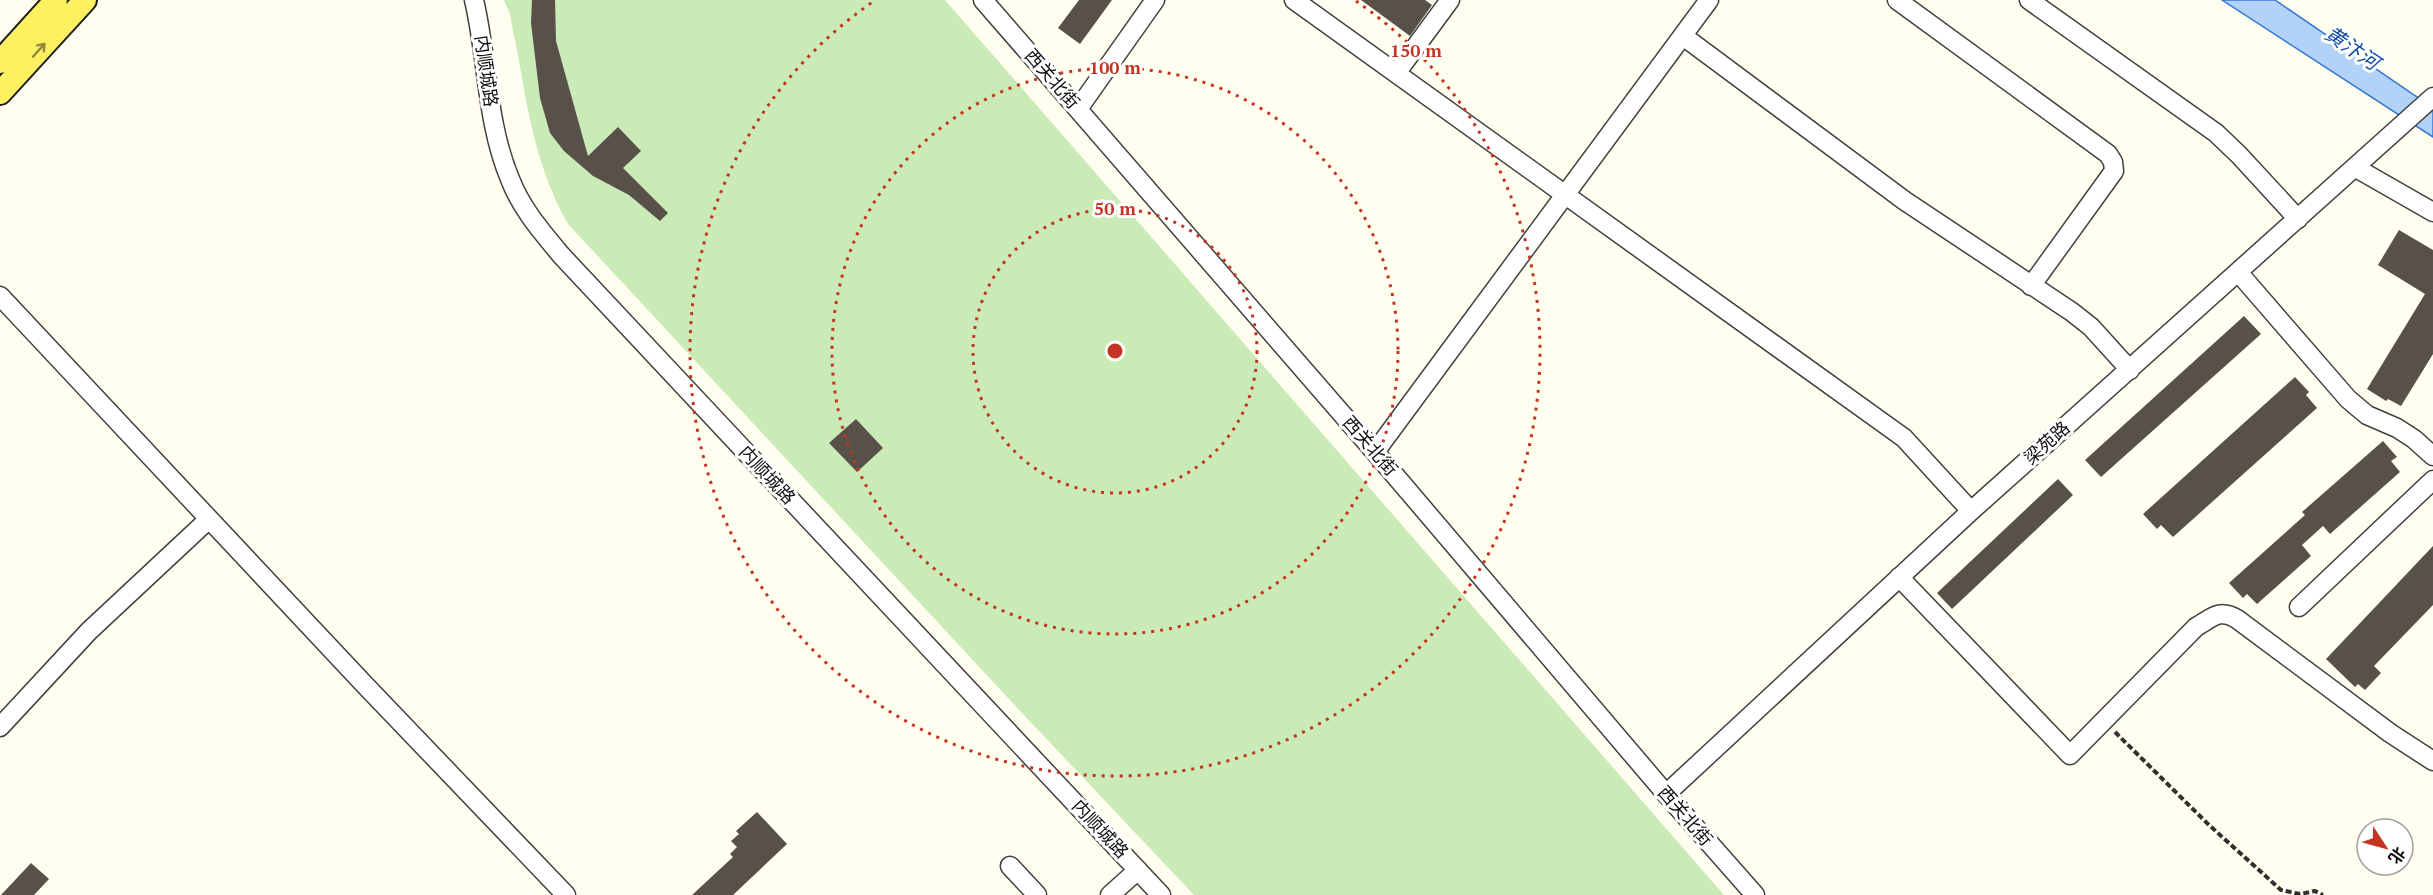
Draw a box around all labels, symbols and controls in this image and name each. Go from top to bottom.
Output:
water label: 黄汴河 [2320,20,2388,78]
street label: 内顺城路 [470,34,504,108]
text: 150 m [1390,38,1442,62]
one-way arrow [32,43,46,58]
street label: 西关北街 [1020,43,1085,113]
text: 100 m [1089,55,1141,79]
text: 50 m [1094,196,1136,220]
centre of rings [1105,341,1125,361]
street label: 西关北街 [1338,410,1403,480]
street label: 梁苑路 [2018,415,2074,469]
street label: 内顺城路 [734,440,801,509]
street label: 西关北街 [1653,780,1718,850]
street label: 内顺城路 [1067,794,1134,863]
north arrow [2355,817,2415,877]
text: 北 [2384,843,2411,869]

